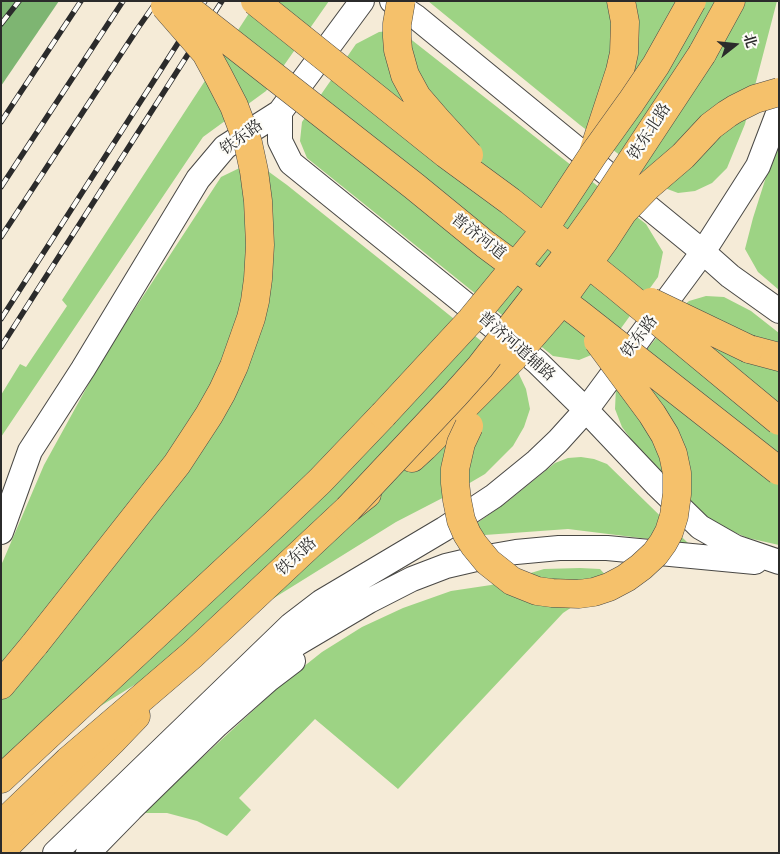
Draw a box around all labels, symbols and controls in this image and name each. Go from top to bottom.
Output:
north arrow [710,20,760,70]
text: 北 [740,32,760,50]
street label: 铁东北路 [625,100,675,164]
street label: 铁东路 [217,116,267,160]
street label: 普济河道 [447,210,509,264]
street label: 普济河道辅路 [473,308,559,386]
street label: 铁东路 [618,312,662,362]
street label: 铁东路 [273,534,321,580]

